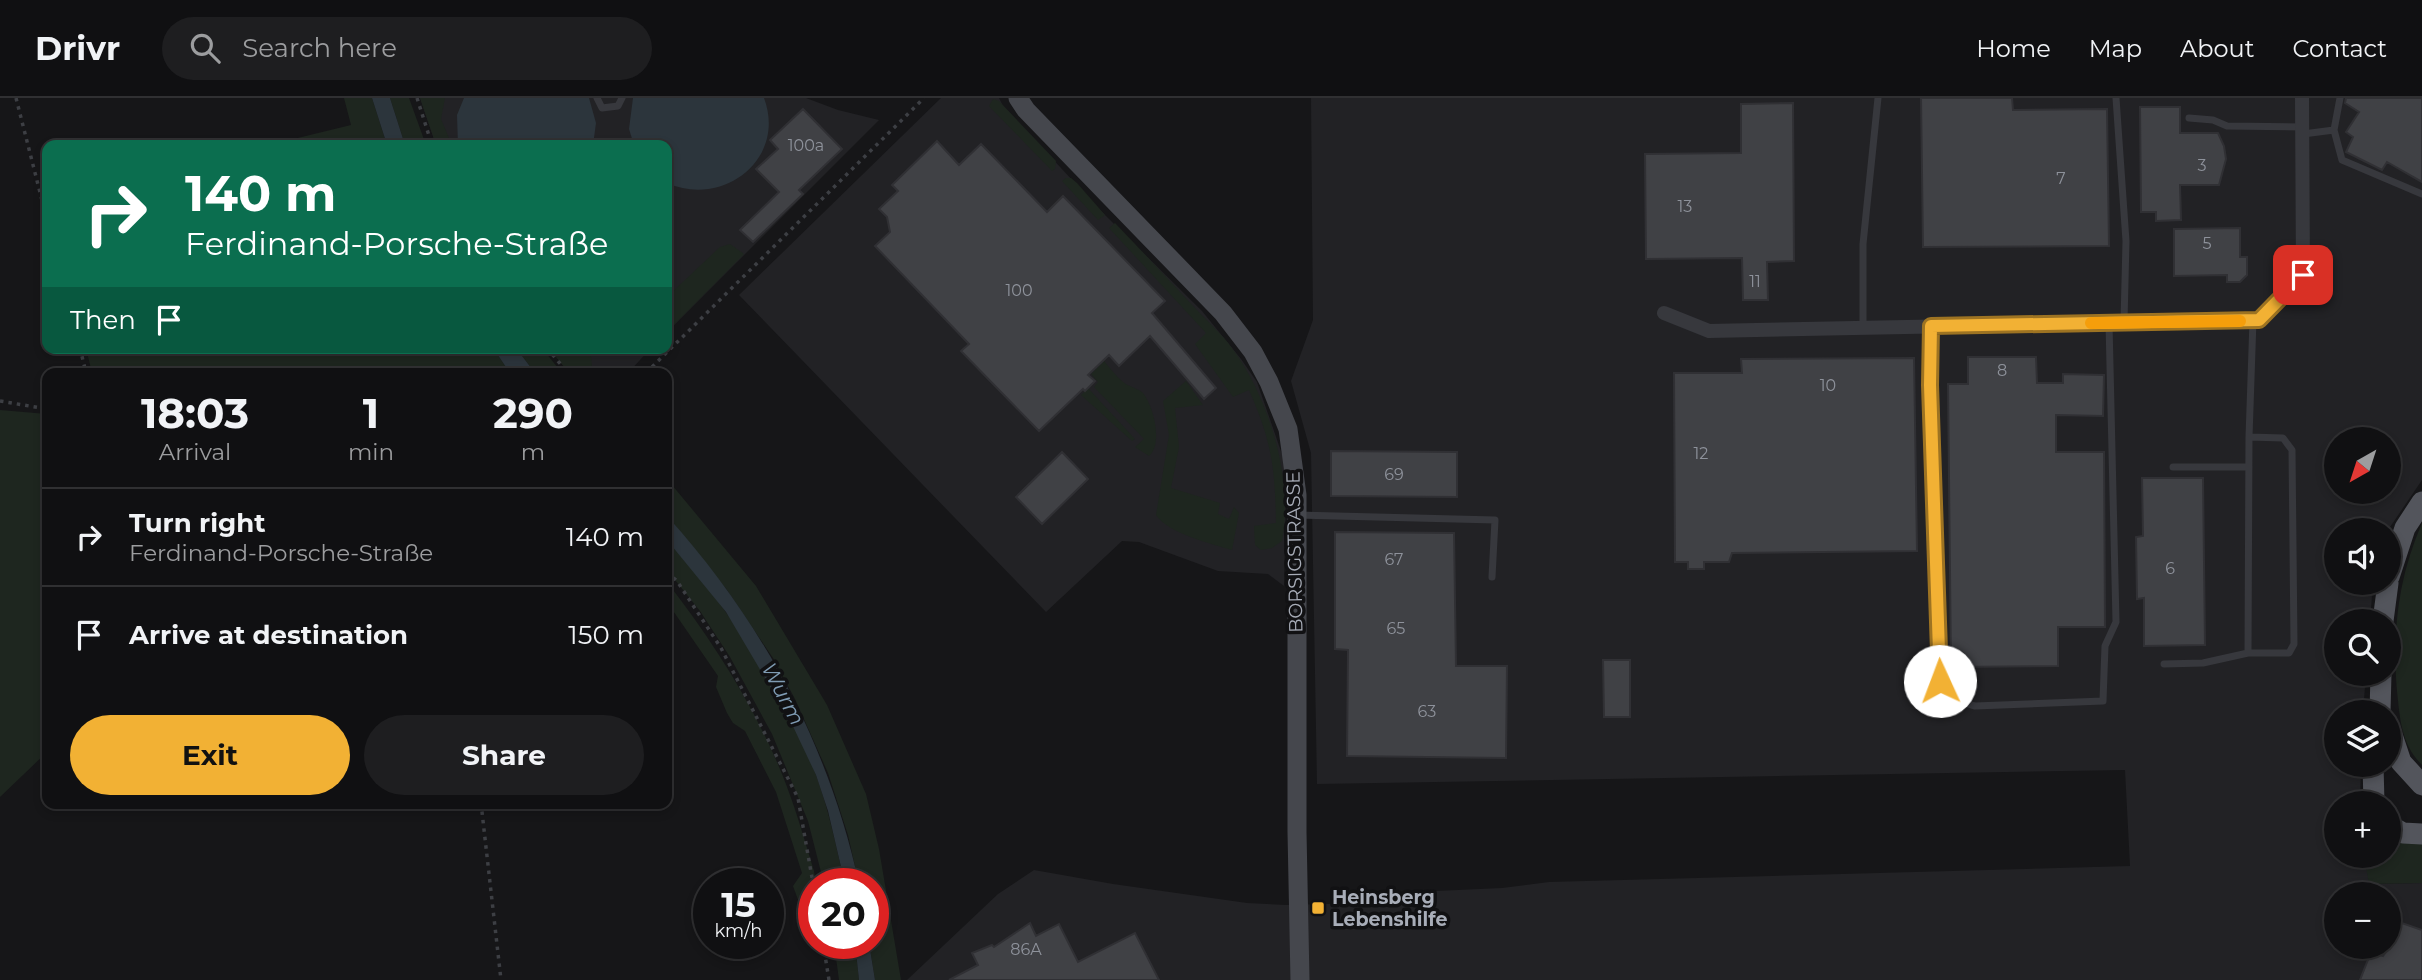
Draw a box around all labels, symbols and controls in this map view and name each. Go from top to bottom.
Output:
search box [162,17,652,80]
text: Drivr [35,28,120,68]
icon: search [186,29,224,67]
text: Search here [242,32,397,64]
text: Home [1976,34,2051,63]
text: Map [2089,34,2142,63]
text: About [2180,34,2254,63]
text: Contact [2292,34,2387,63]
house number: 100a [788,136,824,155]
house number: 3 [2197,156,2207,175]
text: 140 m [185,164,337,223]
icon: right [70,168,161,259]
house number: 7 [2056,169,2066,188]
house number: 13 [1678,197,1692,216]
text: Ferdinand-Porsche-Straße [185,224,608,263]
house number: 5 [2202,234,2212,253]
pin [2273,245,2333,305]
icon: arrive [2284,256,2322,294]
house number: 11 [1749,272,1761,291]
house number: 100 [1006,281,1032,300]
icon: arrive [150,301,188,339]
text: Then [70,304,136,336]
house number: 8 [1997,361,2007,380]
house number: 10 [1820,376,1836,395]
text: 18:03 [141,387,249,439]
text: 1 [363,387,379,439]
text: 290 [493,387,573,439]
north arrow [2324,427,2401,504]
map controls [2324,427,2401,959]
text: Arrival [159,438,231,466]
text: min [348,438,394,466]
text: m [521,438,545,466]
house number: 12 [1694,444,1708,463]
house number: 69 [1384,465,1404,484]
street label: BORSIGSTRASSE [1282,471,1307,633]
text: Turn right [129,507,265,539]
icon: right [70,518,108,556]
button: sound [2324,518,2401,595]
text: 140 m [566,521,644,553]
text: Ferdinand-Porsche-Straße [129,539,433,567]
house number: 67 [1384,550,1404,569]
house number: 6 [2165,559,2175,578]
button: search [2324,609,2401,686]
icon: arrive [70,616,108,654]
text: Arrive at destination [129,619,408,651]
text: 150 m [568,619,644,651]
house number: 65 [1387,619,1405,638]
position arrow [1903,644,1977,718]
water label: Wurm [757,658,810,729]
button: layers [2324,700,2401,777]
house number: 63 [1418,702,1436,721]
button: Exit [70,715,350,795]
button: Share [364,715,644,795]
button: + [2324,791,2401,868]
speed limit sign: 20 [798,868,889,959]
button: − [2324,882,2401,959]
text: 15 [721,883,756,926]
place label: Heinsberg Lebenshilfe [1332,886,1448,931]
marker: Heinsberg Lebenshilfe [1310,900,1326,916]
text: km/h [714,920,763,942]
house number: 86A [1010,940,1042,959]

